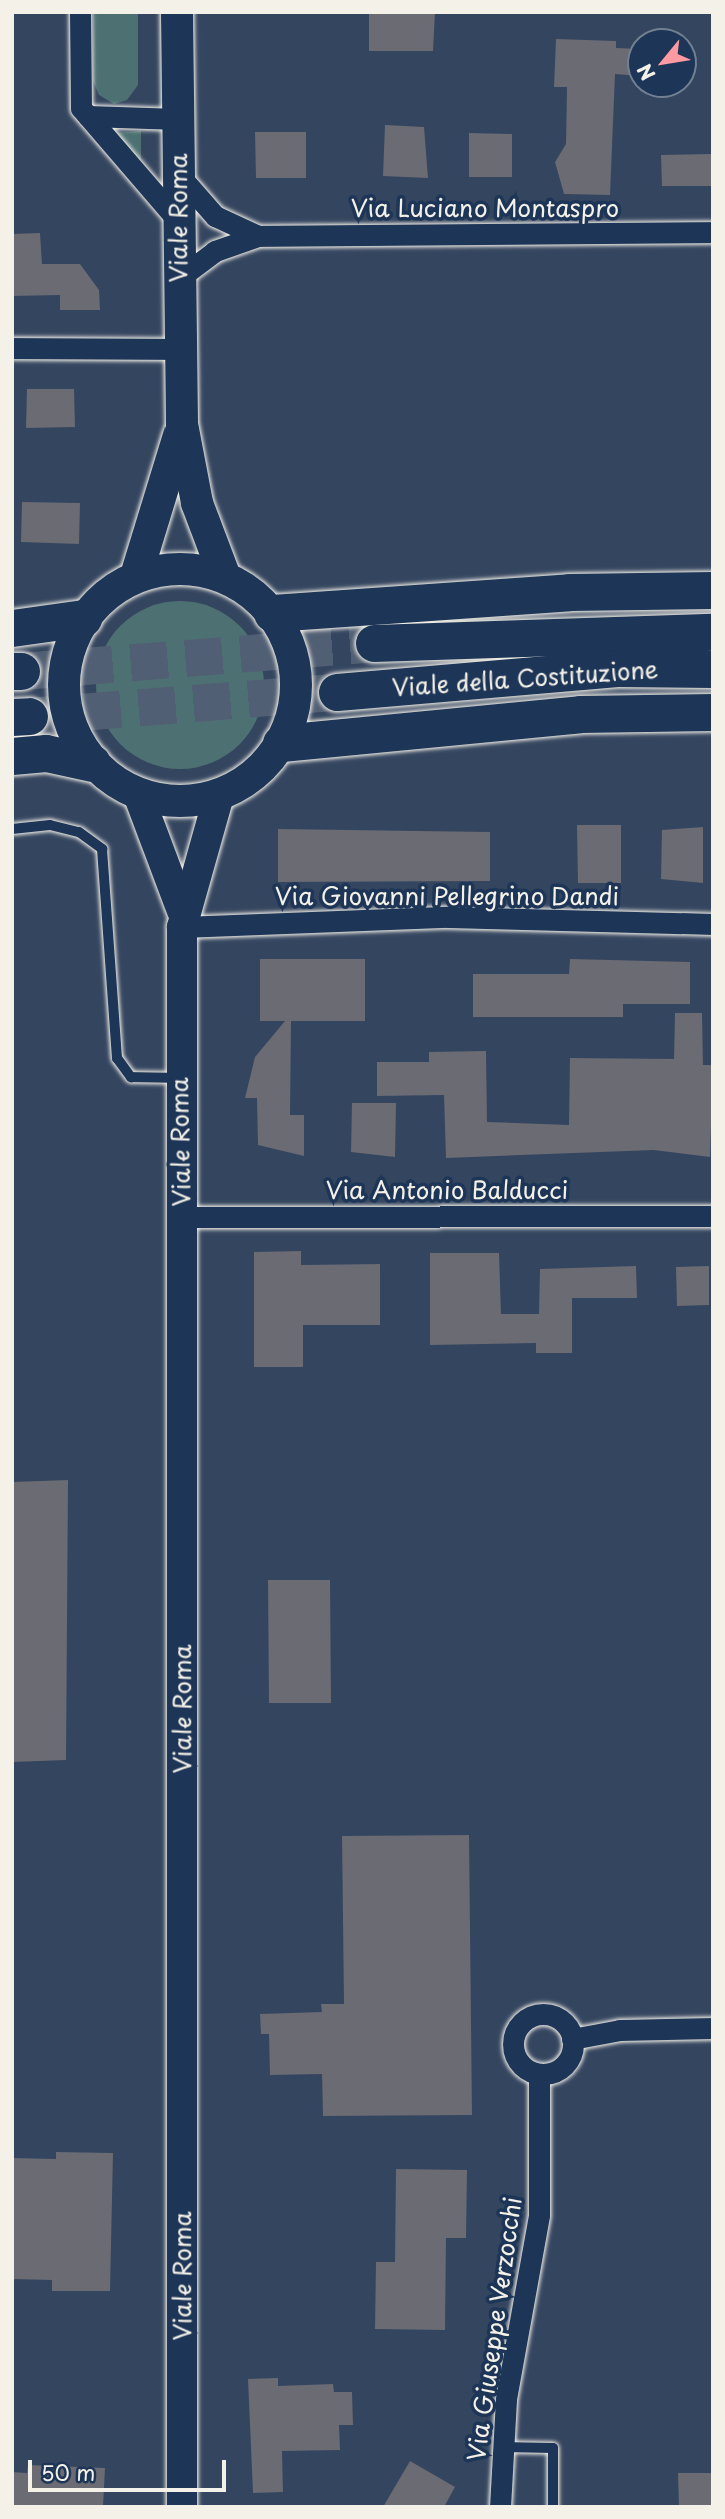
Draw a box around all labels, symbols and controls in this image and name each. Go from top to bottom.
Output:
north arrow [627,28,697,98]
text: N [630,59,661,86]
street label: Viale Roma [164,152,192,284]
street label: Via Luciano Montaspro [352,194,618,222]
street label: Viale della Costituzione [390,654,660,702]
street label: Via Giovanni Pellegrino Dandi [275,882,619,910]
street label: Viale Roma [164,1076,196,1208]
street label: Via Antonio Balducci [326,1176,568,1204]
street label: Viale Roma [168,1643,196,1775]
street label: Via Giuseppe Verzocchi [461,2195,527,2463]
street label: Viale Roma [168,2210,196,2342]
scale bar [32,2446,229,2490]
text: 50 m [41,2456,95,2488]

